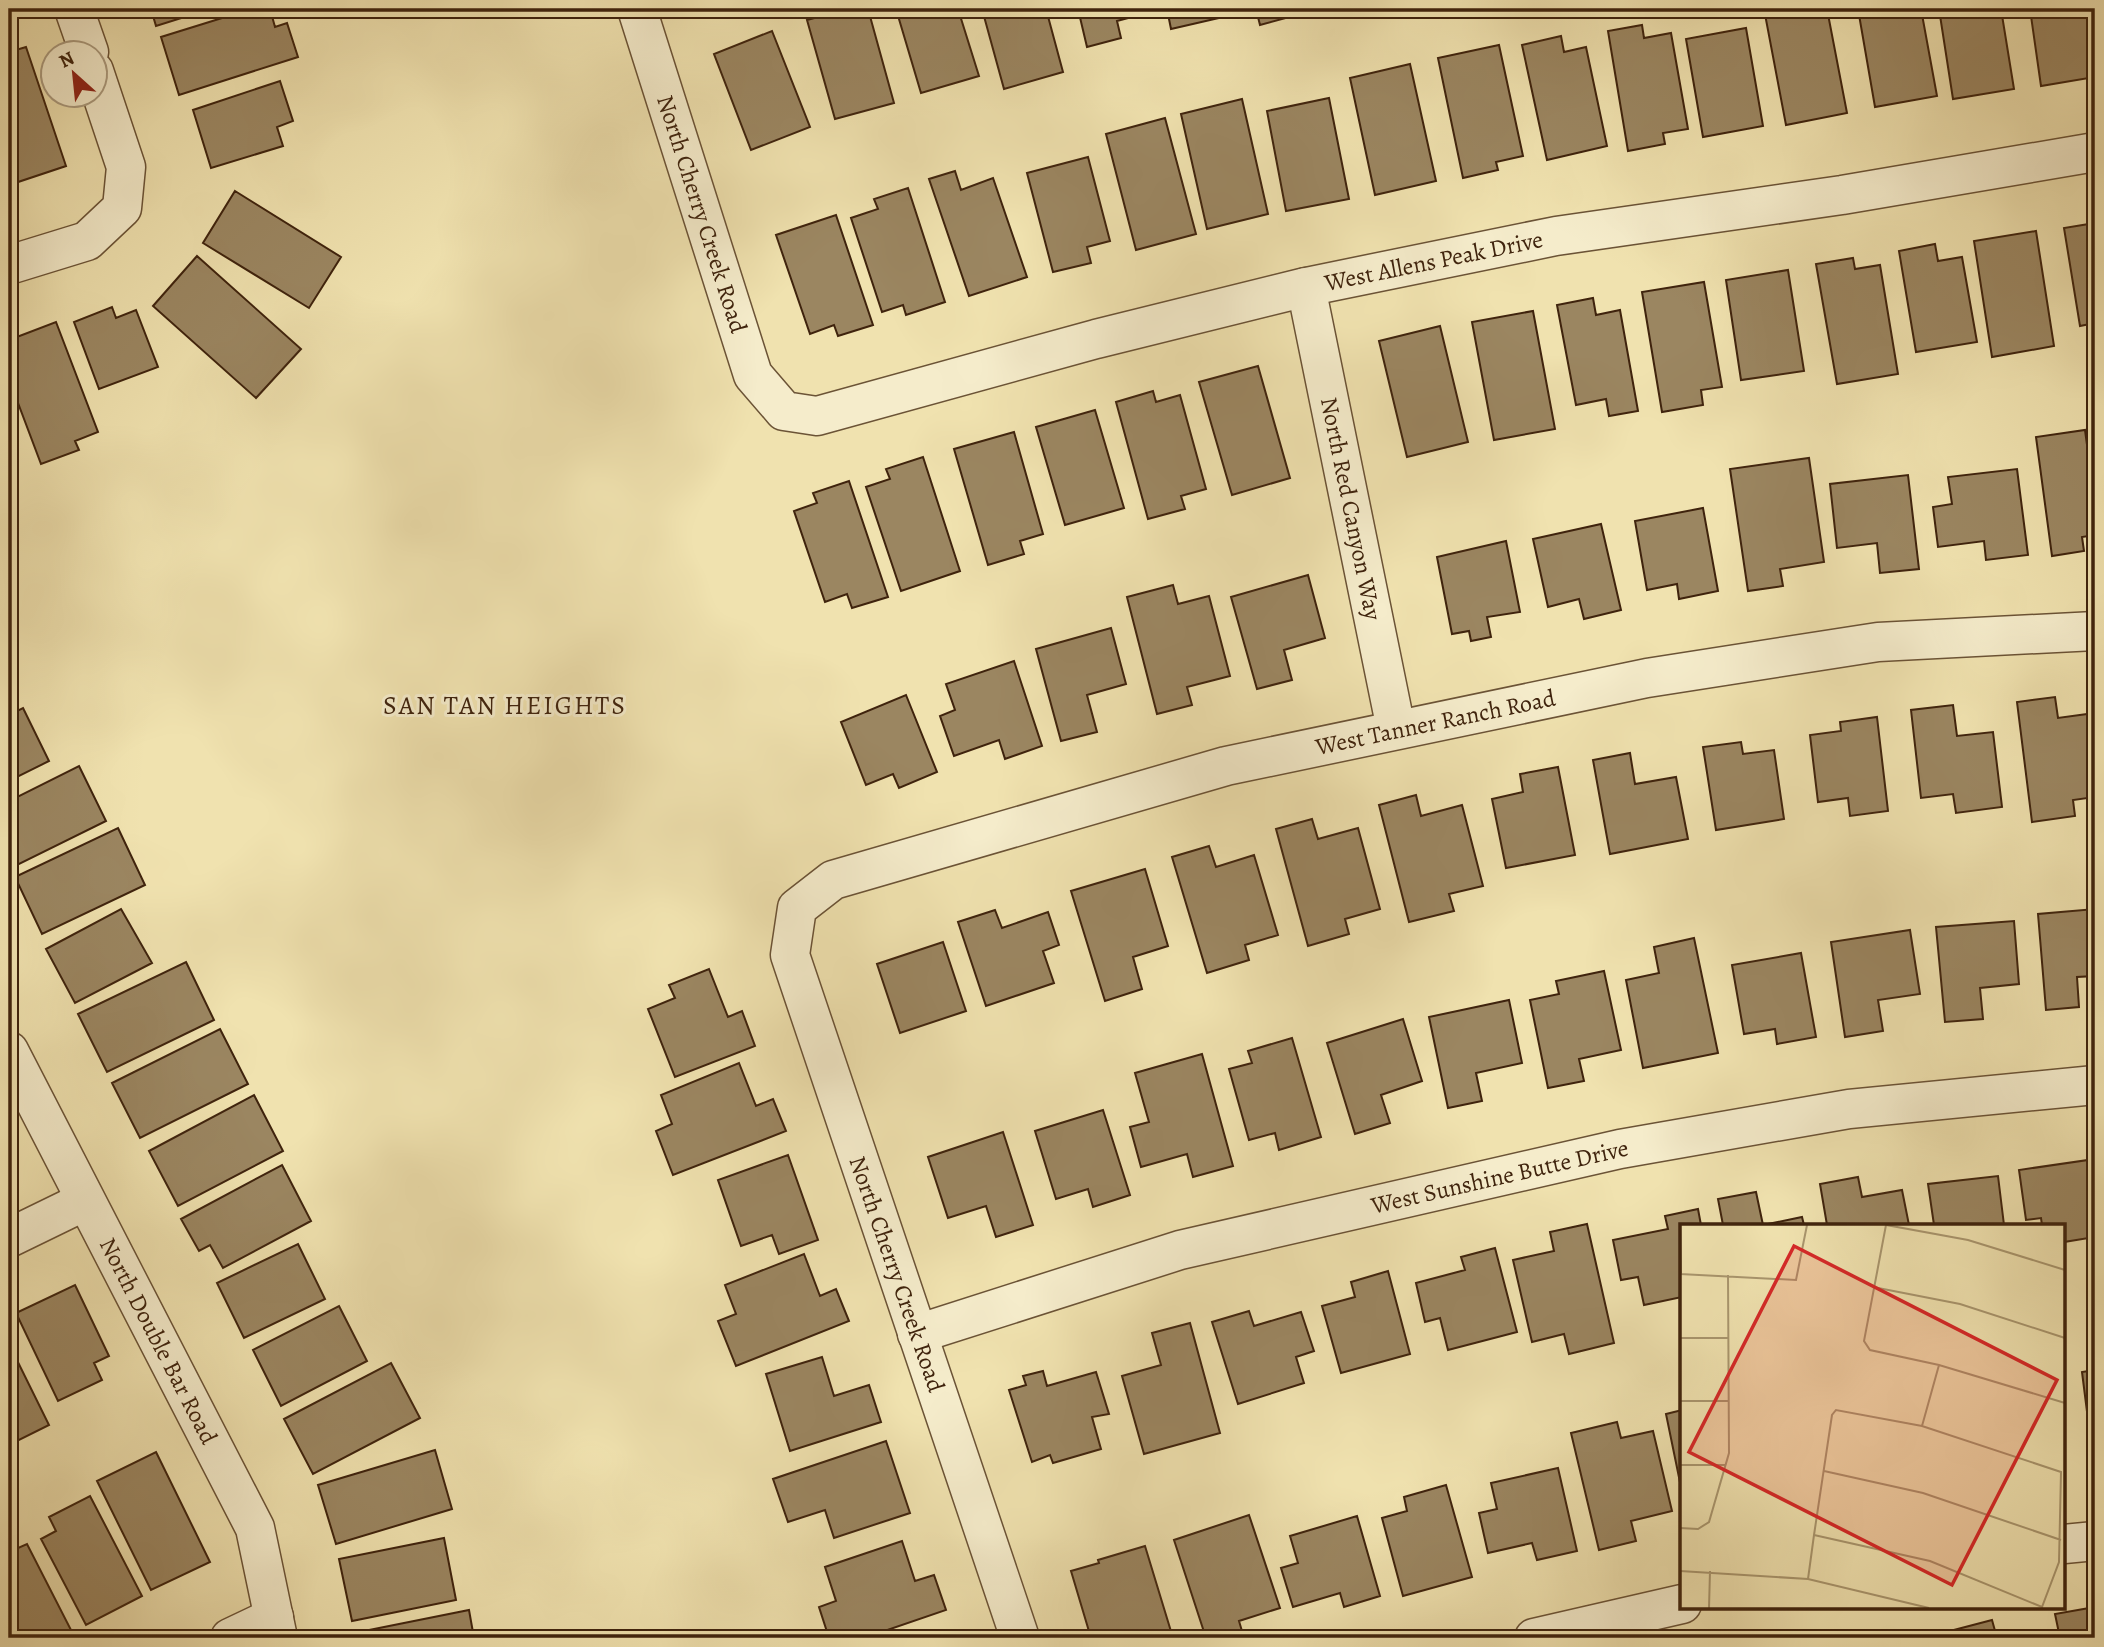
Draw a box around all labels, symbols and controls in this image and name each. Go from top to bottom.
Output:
north arrow [38,38,108,108]
text: N [55,45,79,74]
street label: North Cherry Creek Road [649,91,755,337]
street label: West Allens Peak Drive [1321,223,1546,299]
street label: North Red Canyon Way [1313,394,1389,623]
street label: West Tanner Ranch Road [1312,682,1558,763]
district label: SAN TAN HEIGHTS [383,688,627,723]
street label: West Sunshine Butte Drive [1367,1132,1631,1222]
street label: North Cherry Creek Road [842,1152,953,1396]
inset map [1680,1224,2066,1608]
street label: North Double Bar Road [92,1232,225,1450]

